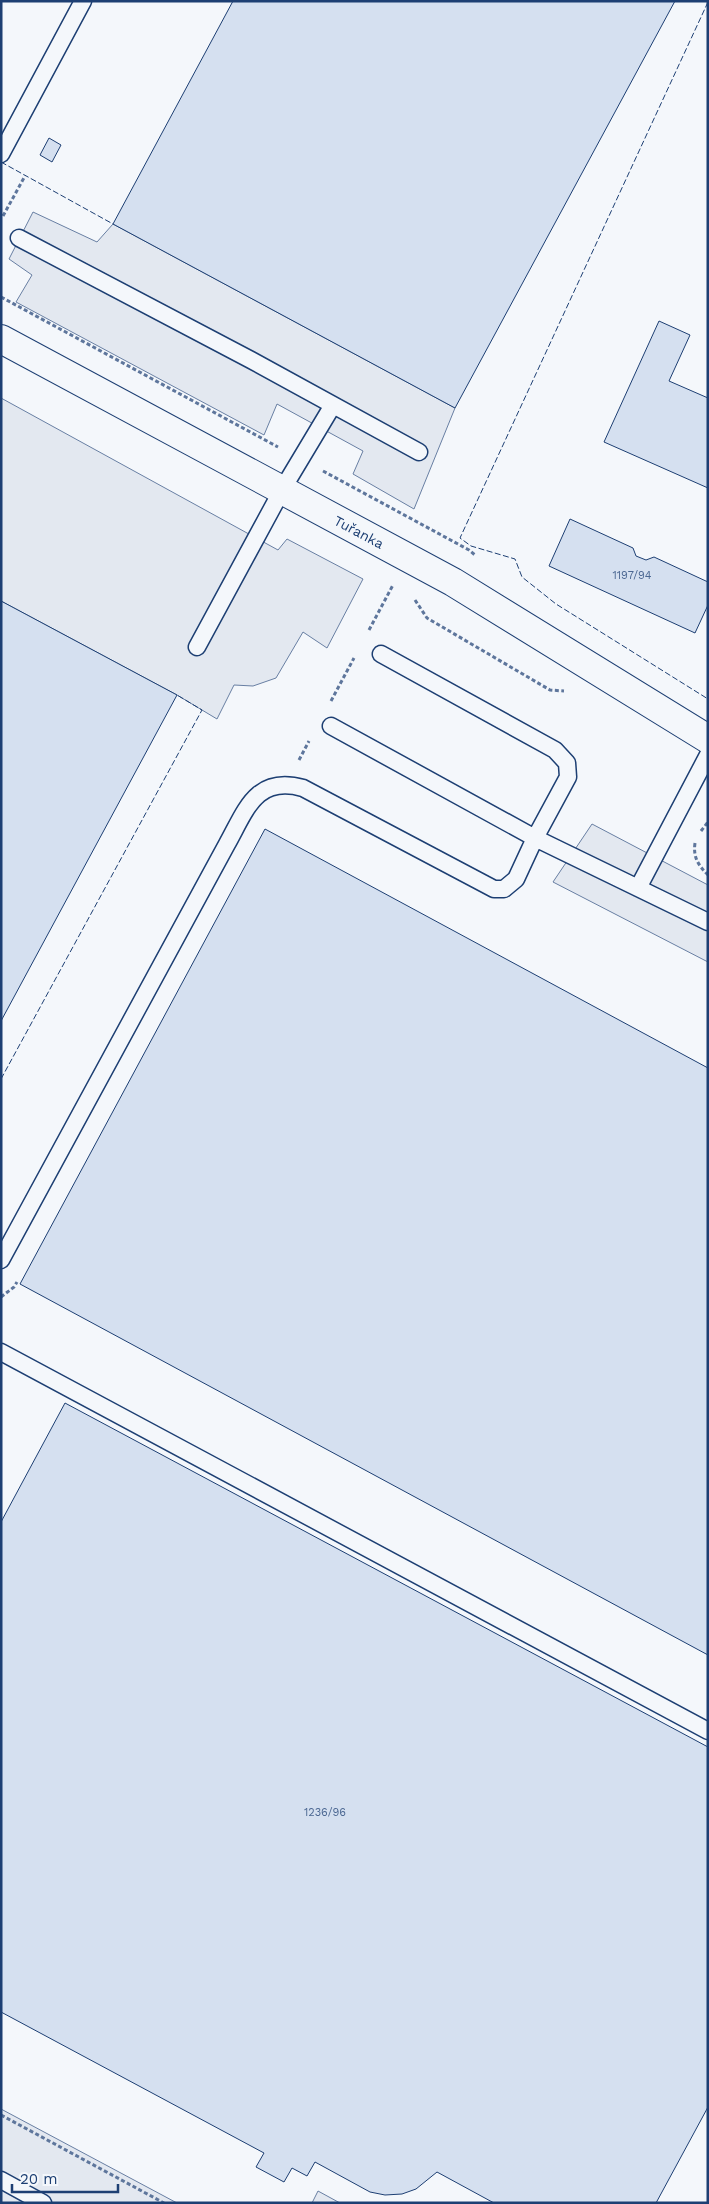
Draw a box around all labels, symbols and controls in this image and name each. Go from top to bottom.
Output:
street label: Tuřanka [331,512,387,552]
house number: 1197/94 [612,569,652,582]
house number: 1236/96 [304,1806,346,1819]
scale bar [12,2162,119,2194]
text: 20 m [20,2170,58,2188]

